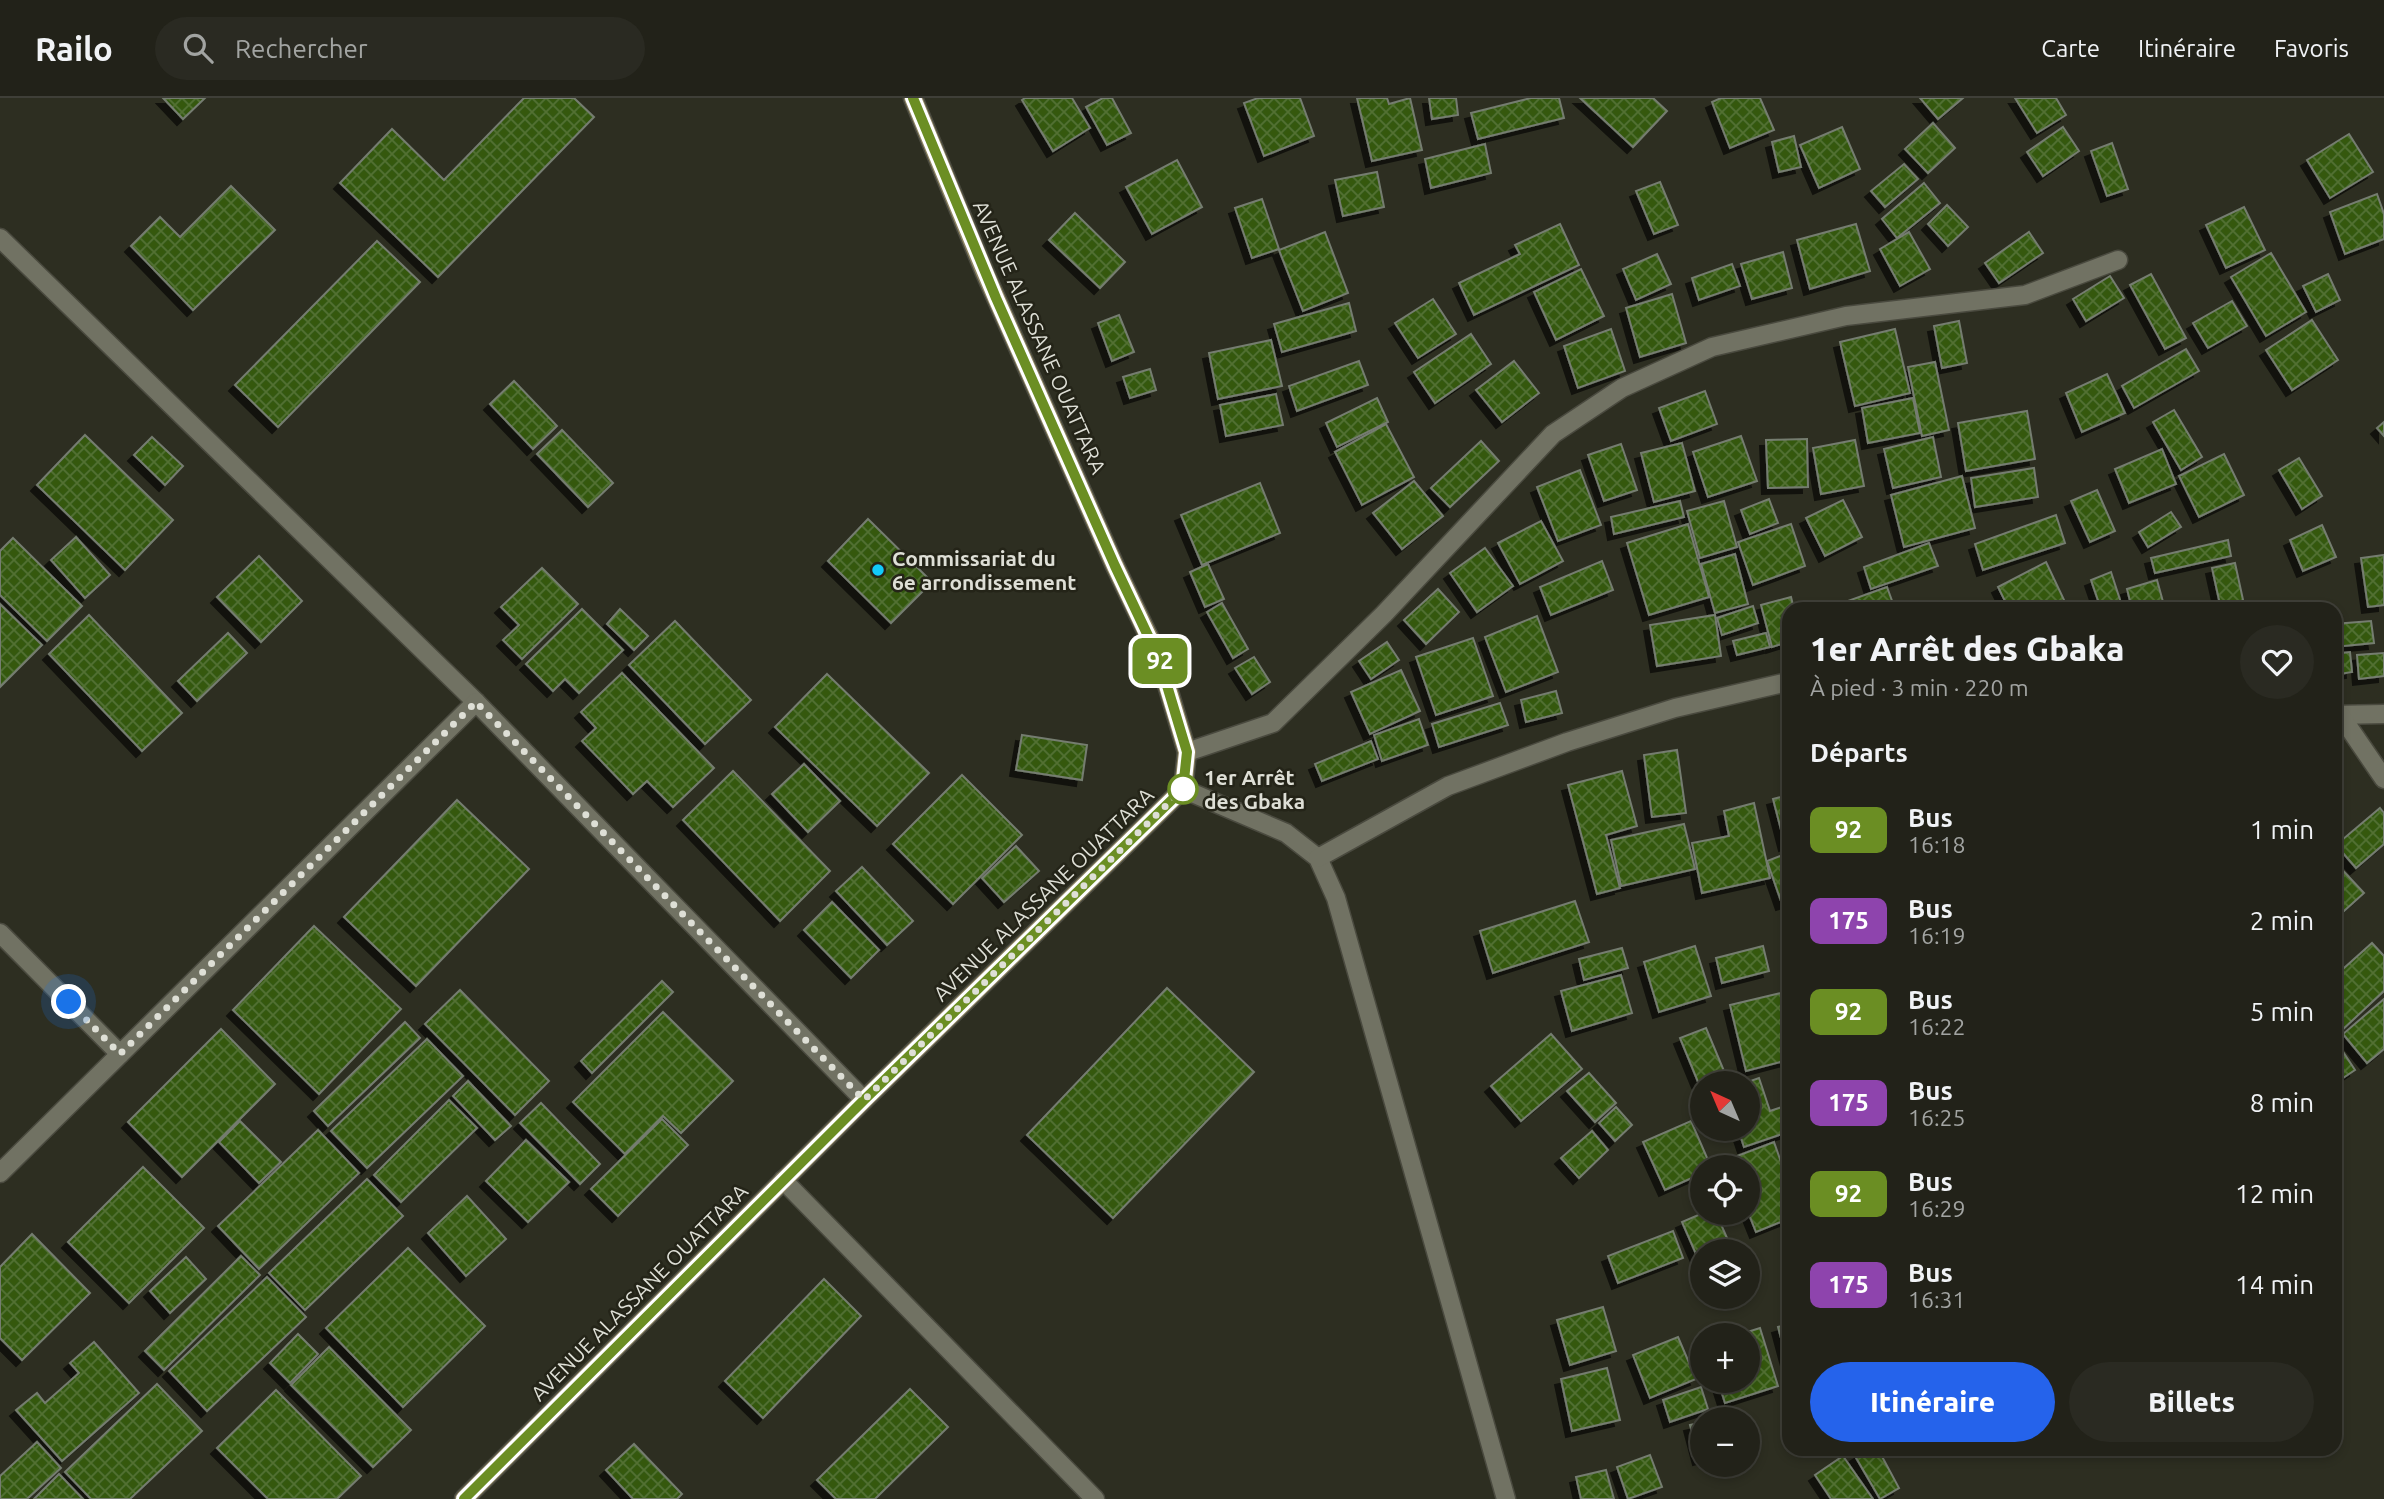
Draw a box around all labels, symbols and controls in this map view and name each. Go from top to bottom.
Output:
search box [155,17,645,80]
icon: search [179,29,217,67]
text: Railo [35,30,113,67]
text: Rechercher [235,34,368,63]
text: Carte [2041,35,2100,62]
text: Itinéraire [2138,35,2236,62]
text: Favoris [2274,35,2349,62]
street label: AVENUE ALASSANE OUATTARA [969,197,1111,478]
place label: Commissariat du 6e arrondissement [892,546,1076,594]
marker: Commissariat du 6e arrondissement [870,562,886,578]
button: heart [2240,625,2314,699]
text: 1er Arrêt des Gbaka [1810,630,2124,667]
line badge: 92 [1128,638,1192,684]
text: 92 [1146,647,1174,674]
text: À pied · 3 min · 220 m [1810,675,2029,700]
text: Départs [1810,738,1908,767]
place label: 1er Arrêt des Gbaka [1204,765,1305,813]
marker: 1er Arrêt des Gbaka [1168,774,1198,804]
street label: AVENUE ALASSANE OUATTARA [928,782,1158,1006]
text: Bus [1908,803,1953,832]
text: 1 min [2250,815,2314,844]
text: 92 [1835,816,1862,843]
text: 16:18 [1908,832,1966,857]
text: Bus [1908,894,1953,923]
text: 2 min [2250,906,2314,935]
text: 175 [1828,907,1869,934]
text: 16:19 [1908,923,1966,948]
your location [51,984,86,1019]
text: Bus [1908,985,1953,1014]
text: 5 min [2250,997,2314,1026]
text: 92 [1835,998,1862,1025]
text: 16:22 [1908,1014,1966,1039]
north arrow [1690,1071,1760,1141]
map controls [1690,1071,1760,1477]
text: Bus [1908,1076,1953,1105]
text: 8 min [2250,1088,2314,1117]
text: 175 [1828,1089,1869,1116]
text: 16:25 [1908,1105,1966,1130]
button: locate [1690,1155,1760,1225]
text: Bus [1908,1167,1953,1196]
street label: AVENUE ALASSANE OUATTARA [526,1178,753,1405]
text: 12 min [2235,1179,2314,1208]
text: 92 [1835,1180,1862,1207]
text: 16:29 [1908,1196,1966,1221]
button: layers [1690,1239,1760,1309]
text: Bus [1908,1258,1953,1287]
text: 14 min [2235,1270,2314,1299]
text: 175 [1828,1271,1869,1298]
text: 16:31 [1908,1287,1966,1312]
button: + [1690,1323,1760,1393]
button: Itinéraire [1810,1362,2055,1442]
button: Billets [2069,1362,2314,1442]
button: − [1690,1407,1760,1477]

